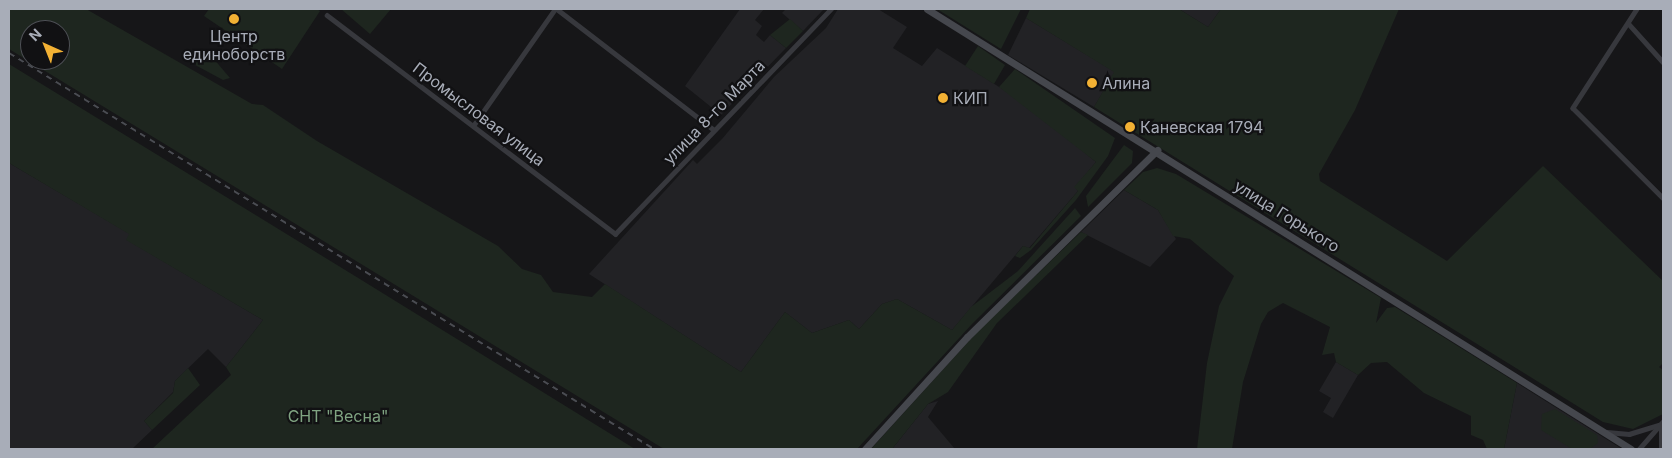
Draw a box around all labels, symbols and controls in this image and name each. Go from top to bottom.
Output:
marker: Центр единоборств [228,13,240,25]
north arrow [20,20,70,70]
text: N [25,25,45,44]
place label: Центр единоборств [183,26,285,64]
street label: улица 8-го Марта [659,56,769,168]
street label: Промысловая улица [409,58,549,170]
place label: Алина [1102,73,1150,93]
marker: Алина [1086,77,1098,89]
place label: КИП [953,88,988,108]
marker: КИП [937,92,949,104]
place label: Каневская 1794 [1140,117,1263,137]
marker: Каневская 1794 [1124,121,1136,133]
street label: улица Горького [1231,176,1343,256]
park label: СНТ "Весна" [288,406,388,426]

